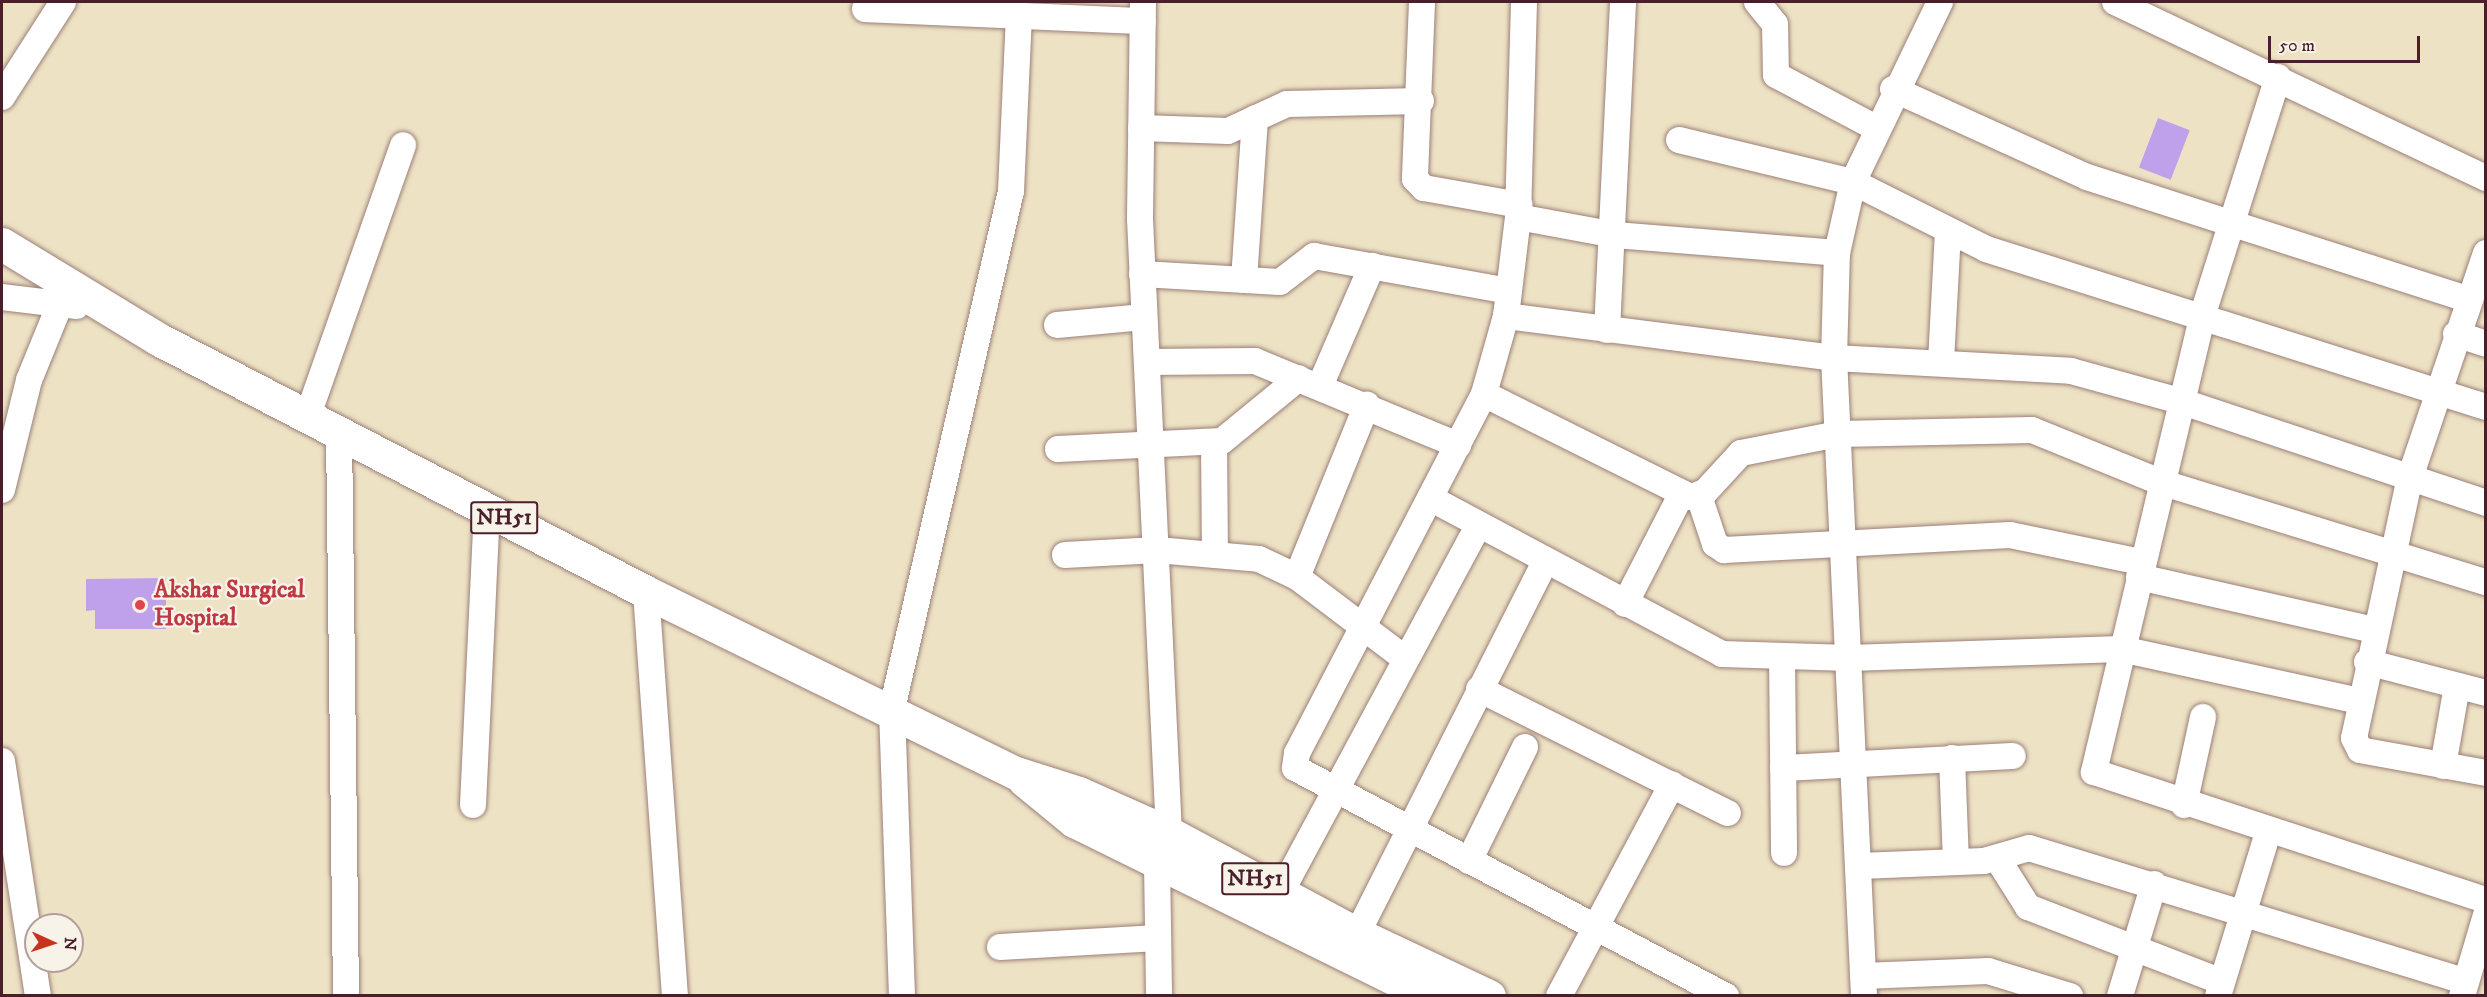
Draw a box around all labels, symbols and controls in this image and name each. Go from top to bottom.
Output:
scale bar [2271,24,2422,62]
text: 50 m [2279,35,2315,57]
road number: NH51 [470,499,538,537]
place label: Akshar Surgical Hospital [154,577,305,633]
marker: Akshar Surgical Hospital [131,596,149,614]
road number: NH51 [1220,860,1290,898]
north arrow [24,913,84,973]
text: N [60,937,80,951]

